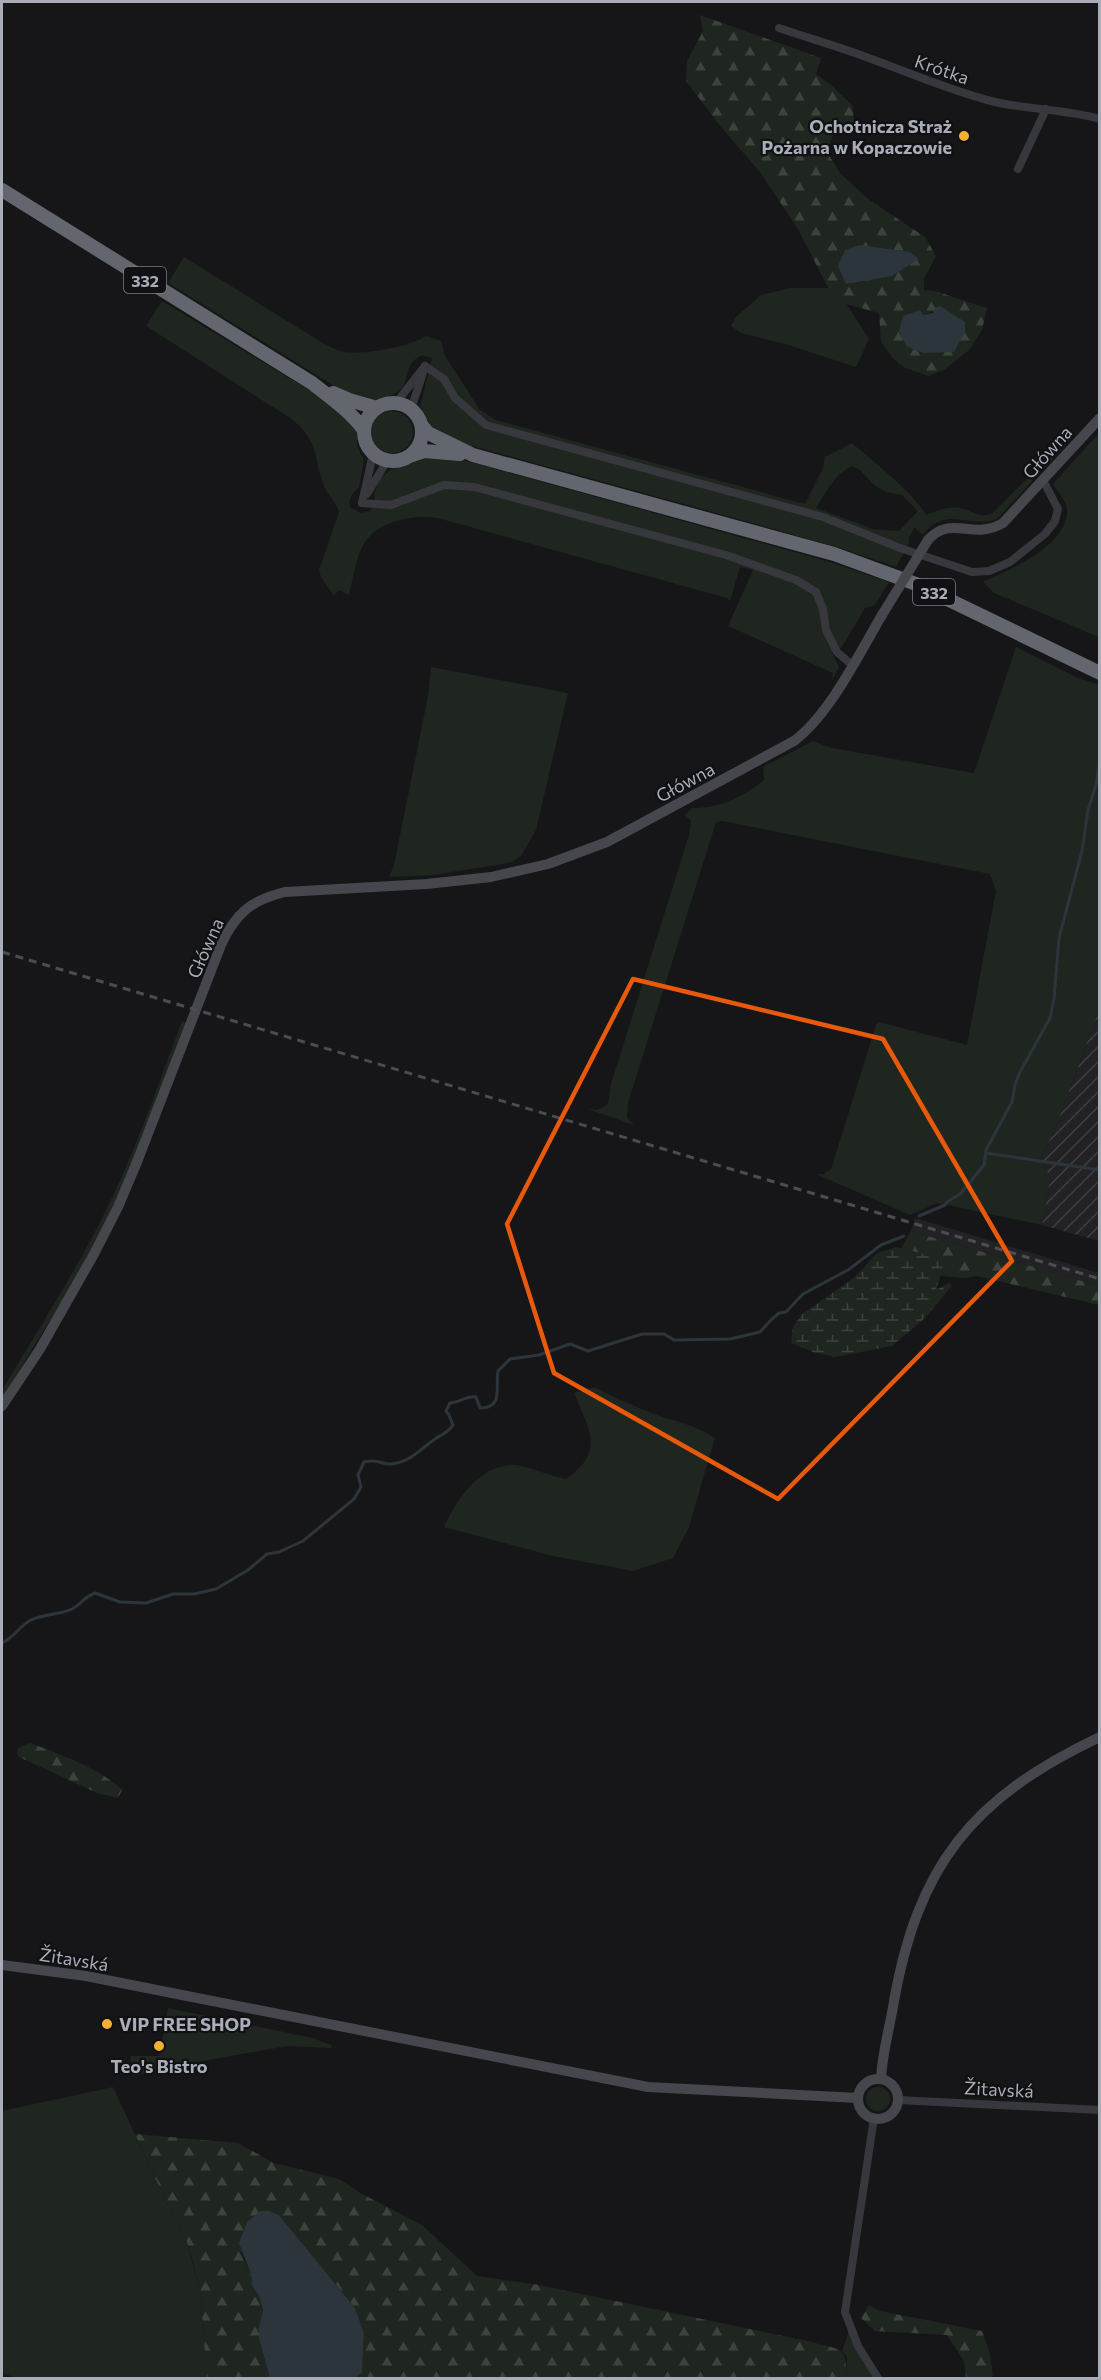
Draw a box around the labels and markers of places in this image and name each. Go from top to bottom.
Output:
place label: Ochotnicza Straż Pożarna w Kopaczowie [761,115,952,158]
marker: Ochotnicza Straż Pożarna w Kopaczowie [957,129,971,143]
place label: VIP FREE SHOP [119,2013,251,2035]
marker: VIP FREE SHOP [100,2017,114,2031]
marker: Teo's Bistro [152,2039,166,2053]
place label: Teo's Bistro [110,2055,208,2077]

